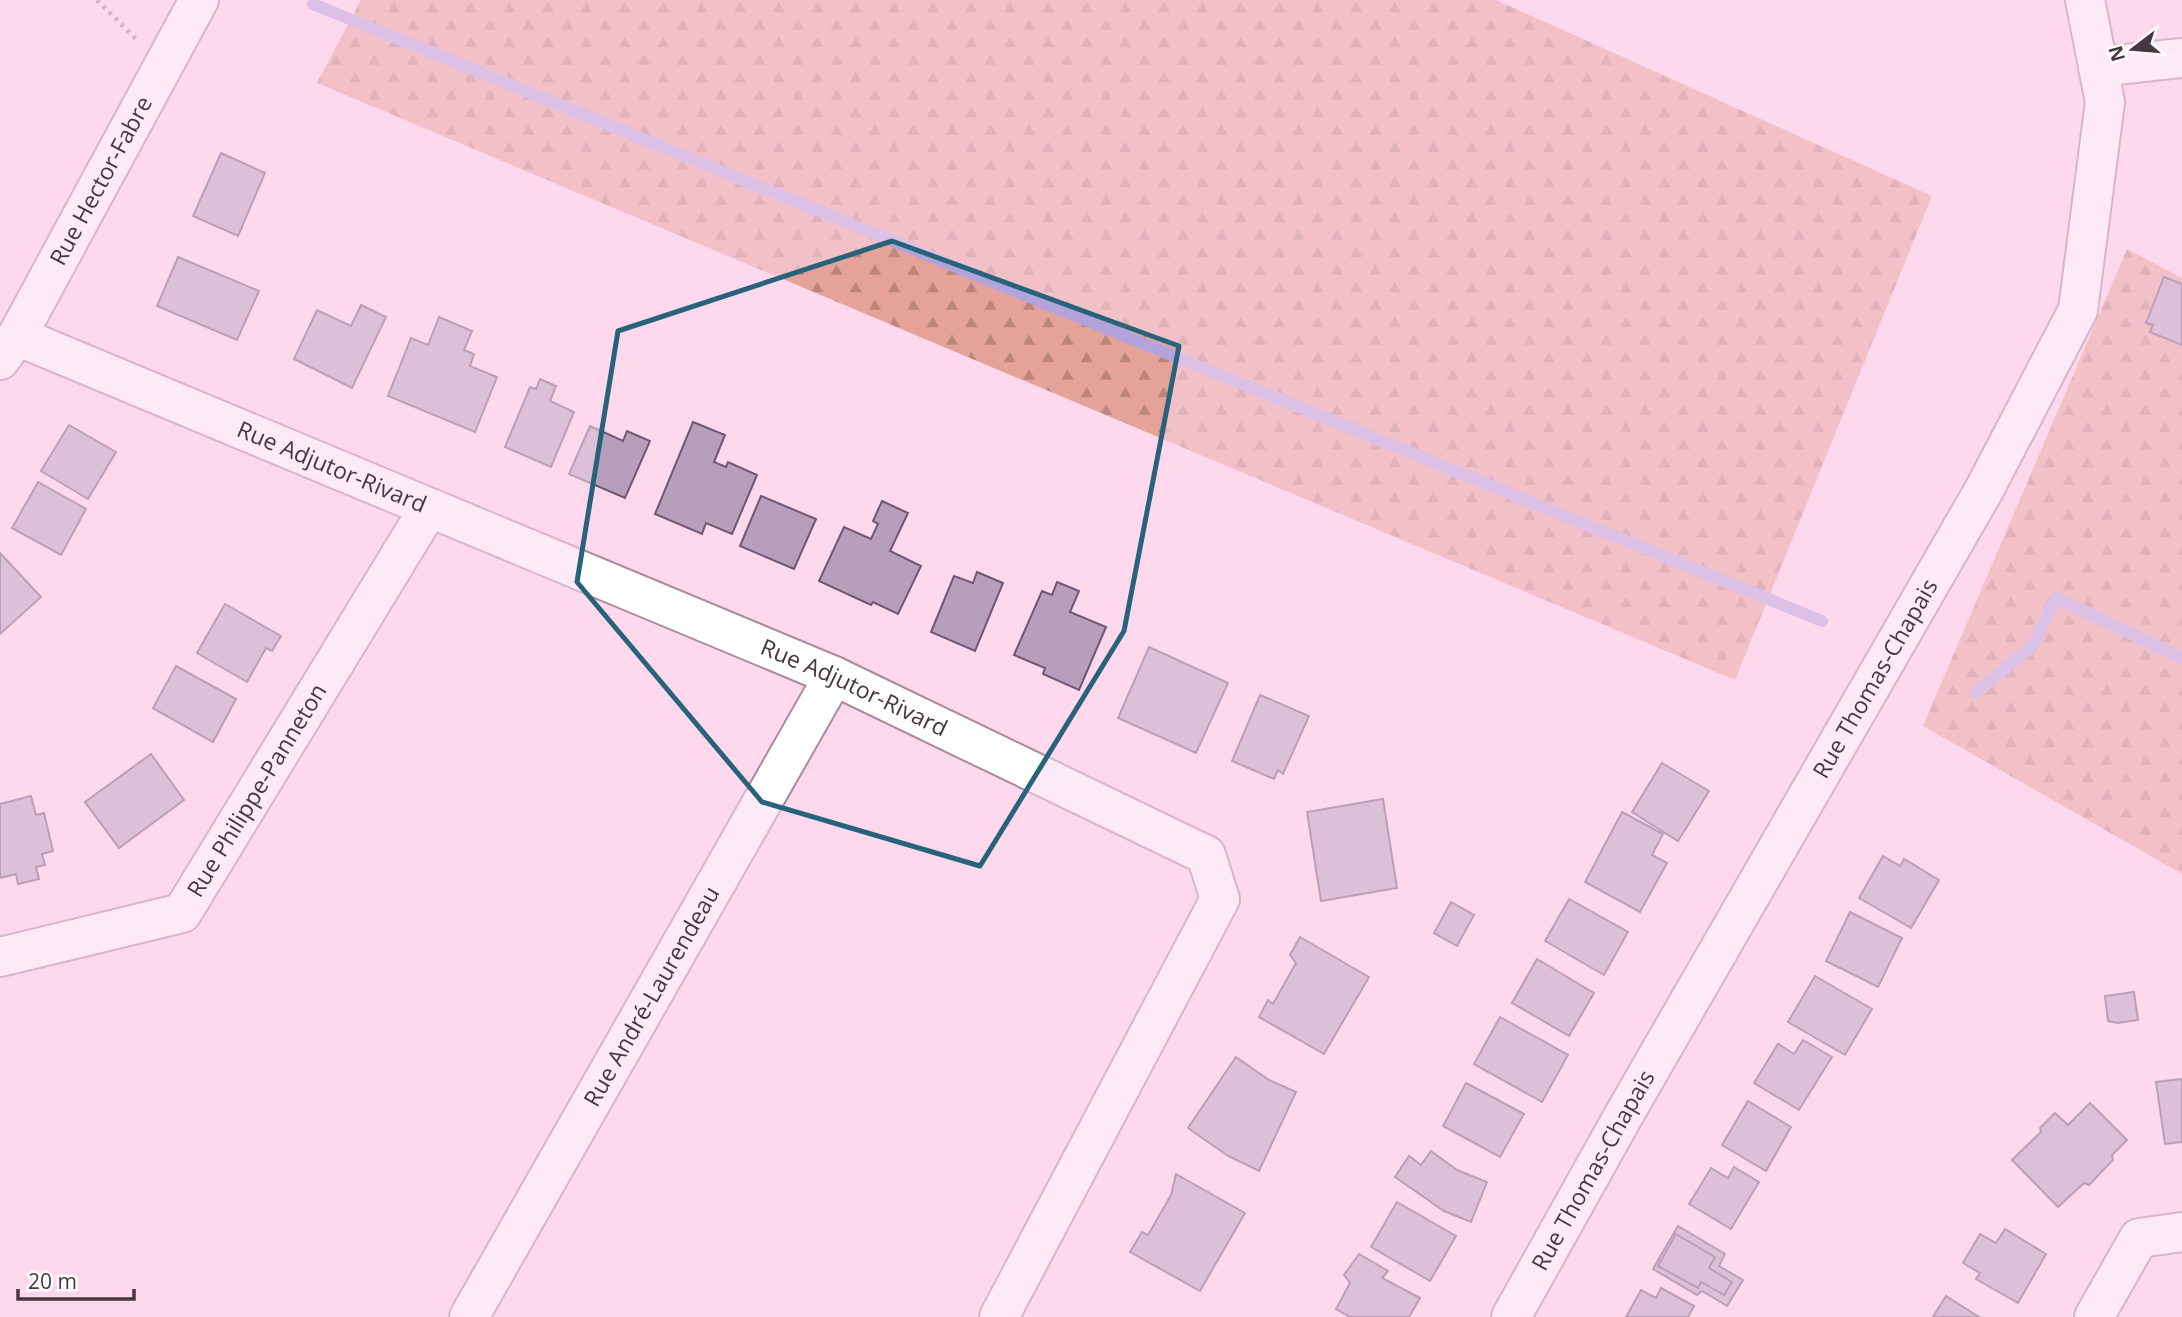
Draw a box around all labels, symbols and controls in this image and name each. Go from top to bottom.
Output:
north arrow [2098,14,2168,84]
text: N [2102,43,2131,65]
street label: Rue Hector-Fabre [41,90,159,271]
street label: Rue Adjutor-Rivard [233,412,432,520]
street label: Rue Thomas-Chapais [1804,573,1945,784]
street label: Rue Adjutor-Rivard [756,630,953,743]
street label: Rue Philippe-Panneton [179,677,333,903]
street label: Rue André-Laurendeau [575,880,726,1112]
street label: Rue Thomas-Chapais [1523,1064,1661,1276]
scale bar [18,1258,133,1302]
text: 20 m [28,1267,77,1295]

